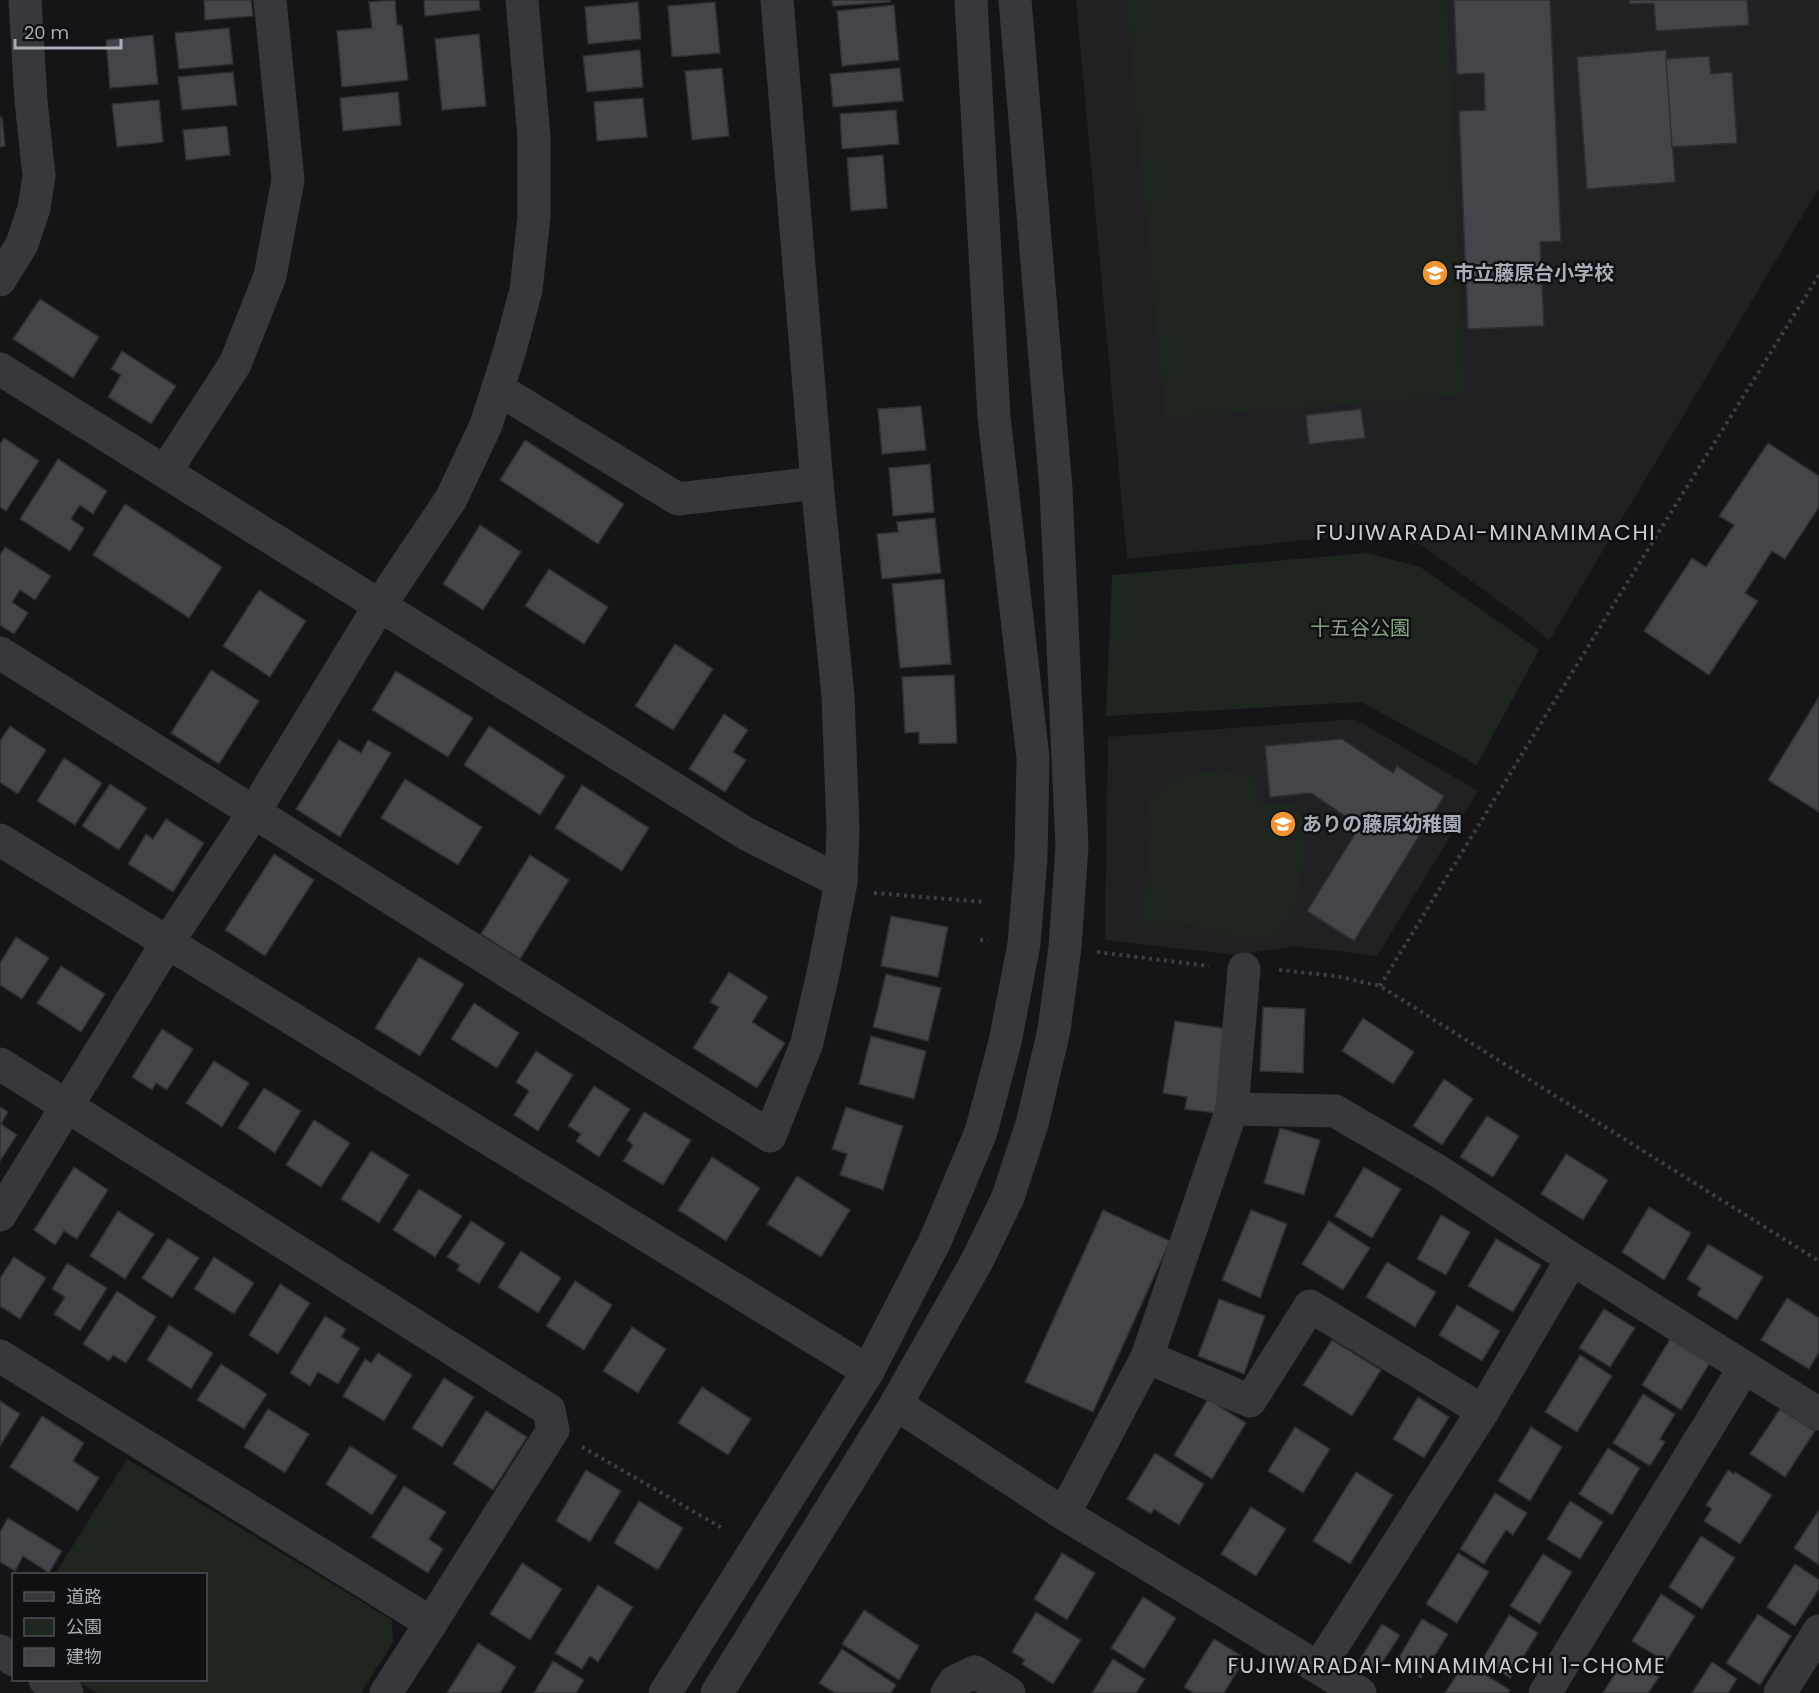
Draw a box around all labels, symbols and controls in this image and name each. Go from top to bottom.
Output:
scale bar [15,12,122,50]
text: 20 m [24,20,69,45]
school or university icon: 市立藤原台小学校 [1420,258,1450,288]
place label: 市立藤原台小学校 [1454,259,1614,287]
district label: FUJIWARADAI-MINAMIMACHI [1316,517,1656,548]
park label: 十五谷公園 [1310,614,1410,642]
school or university icon: ありの藤原幼稚園 [1268,809,1298,839]
place label: ありの藤原幼稚園 [1302,810,1462,838]
legend [12,1573,207,1681]
text: 道路 [66,1584,102,1609]
text: 公園 [66,1614,102,1639]
text: 建物 [66,1644,102,1669]
district label: FUJIWARADAI-MINAMIMACHI 1-CHOME [1228,1651,1666,1680]

